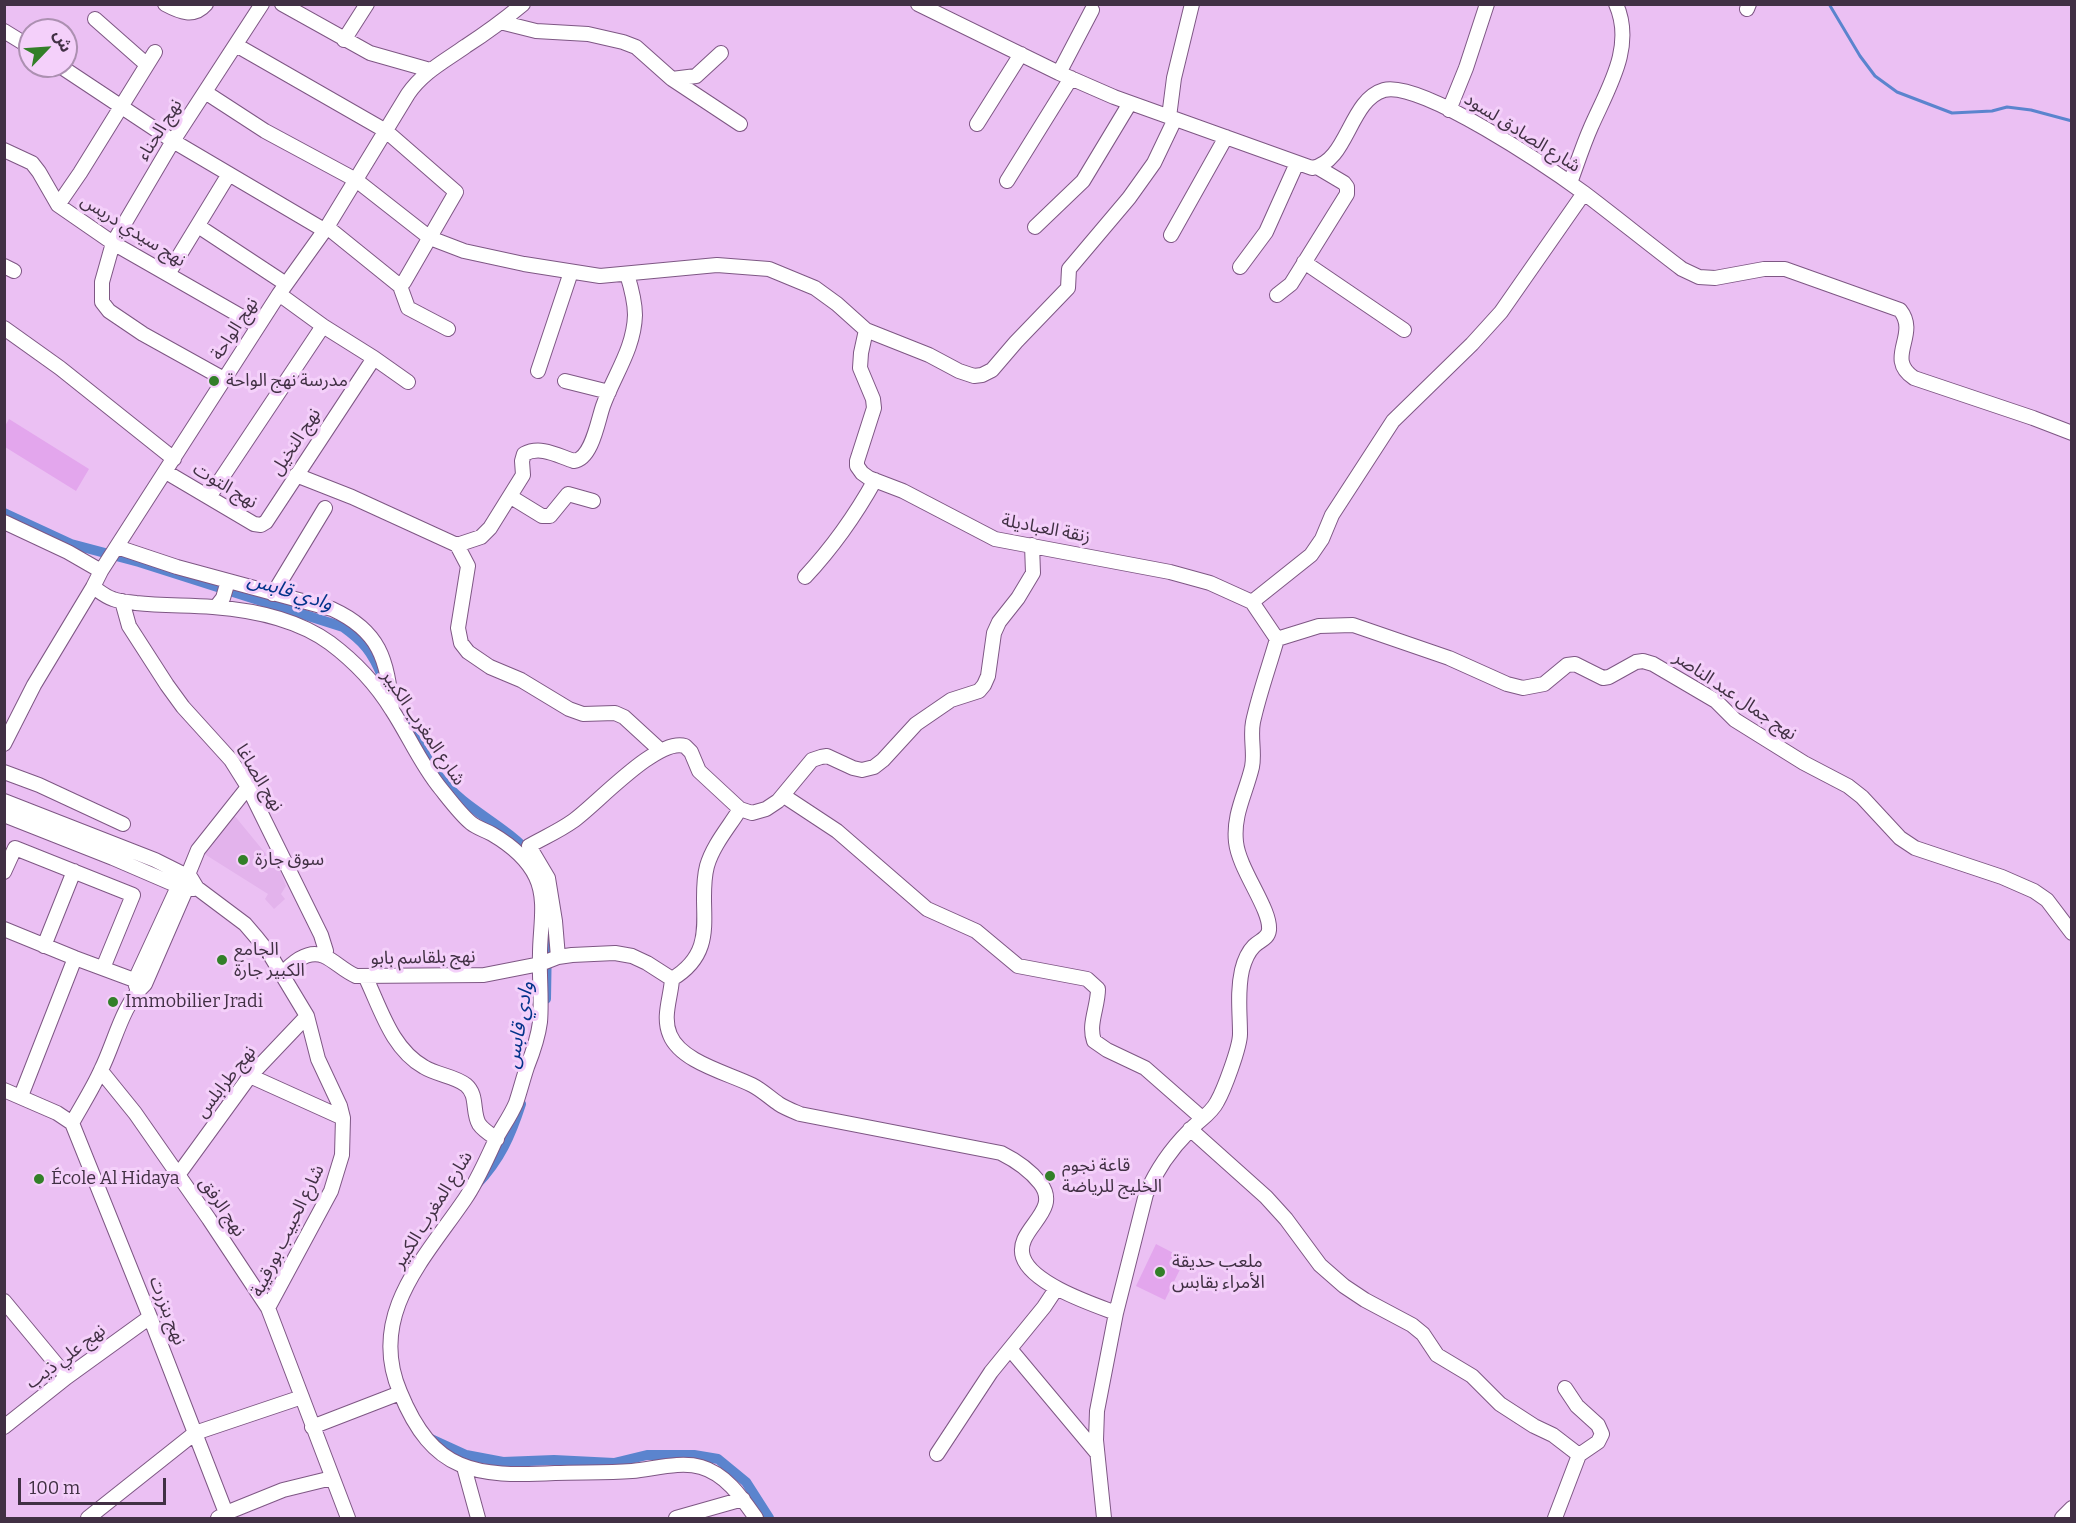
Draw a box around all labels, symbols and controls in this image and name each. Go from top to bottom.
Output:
north arrow [18,18,78,78]
text: ش [50,27,76,55]
street label: شارع الصادق لسود [1460,89,1584,177]
street label: نهج الحناء [133,95,187,165]
street label: نهج سيدي دريس [76,190,190,272]
street label: نهج الواحة [207,294,263,364]
place label: مدرسة نهج الواحة [226,370,348,392]
marker: مدرسة نهج الواحة [207,374,221,388]
street label: نهج النخيل [266,404,326,480]
street label: نهج التوت [189,458,261,514]
street label: زنقة العباديلة [1000,510,1092,548]
water label: وادي قابس [245,568,335,616]
street label: نهج جمال عبد الناصر [1669,647,1801,745]
street label: شارع المغرب الكبير [377,666,469,790]
street label: نهج الصاغا [230,740,288,816]
place label: سوق جارة [255,849,324,871]
marker: سوق جارة [236,853,250,867]
place label: الجامع الكبير جارة [234,939,305,982]
street label: نهج بلقاسم بابو [370,946,476,970]
marker: الجامع الكبير جارة [215,953,229,967]
water label: وادي قابس [501,980,539,1070]
place label: Immobilier Jradi [125,991,263,1013]
marker: Immobilier Jradi [106,995,120,1009]
street label: نهج طرابلس [191,1042,261,1122]
street label: شارع المغرب الكبير [388,1147,478,1273]
place label: قاعة نجوم الخليج للرياضة [1062,1155,1162,1198]
street label: شارع الحبيب بورقيبة [247,1161,329,1301]
place label: École Al Hidaya [51,1168,180,1190]
marker: قاعة نجوم الخليج للرياضة [1043,1169,1057,1183]
marker: École Al Hidaya [32,1172,46,1186]
street label: نهج الرفق [194,1173,250,1241]
place label: ملعب حديقة الأمراء بقابس [1172,1251,1265,1294]
marker: ملعب حديقة الأمراء بقابس [1153,1265,1167,1279]
street label: نهج بنزرت [144,1274,190,1348]
street label: نهج علي ذيب [22,1320,110,1394]
scale bar [21,1466,170,1504]
text: 100 m [29,1477,80,1499]

